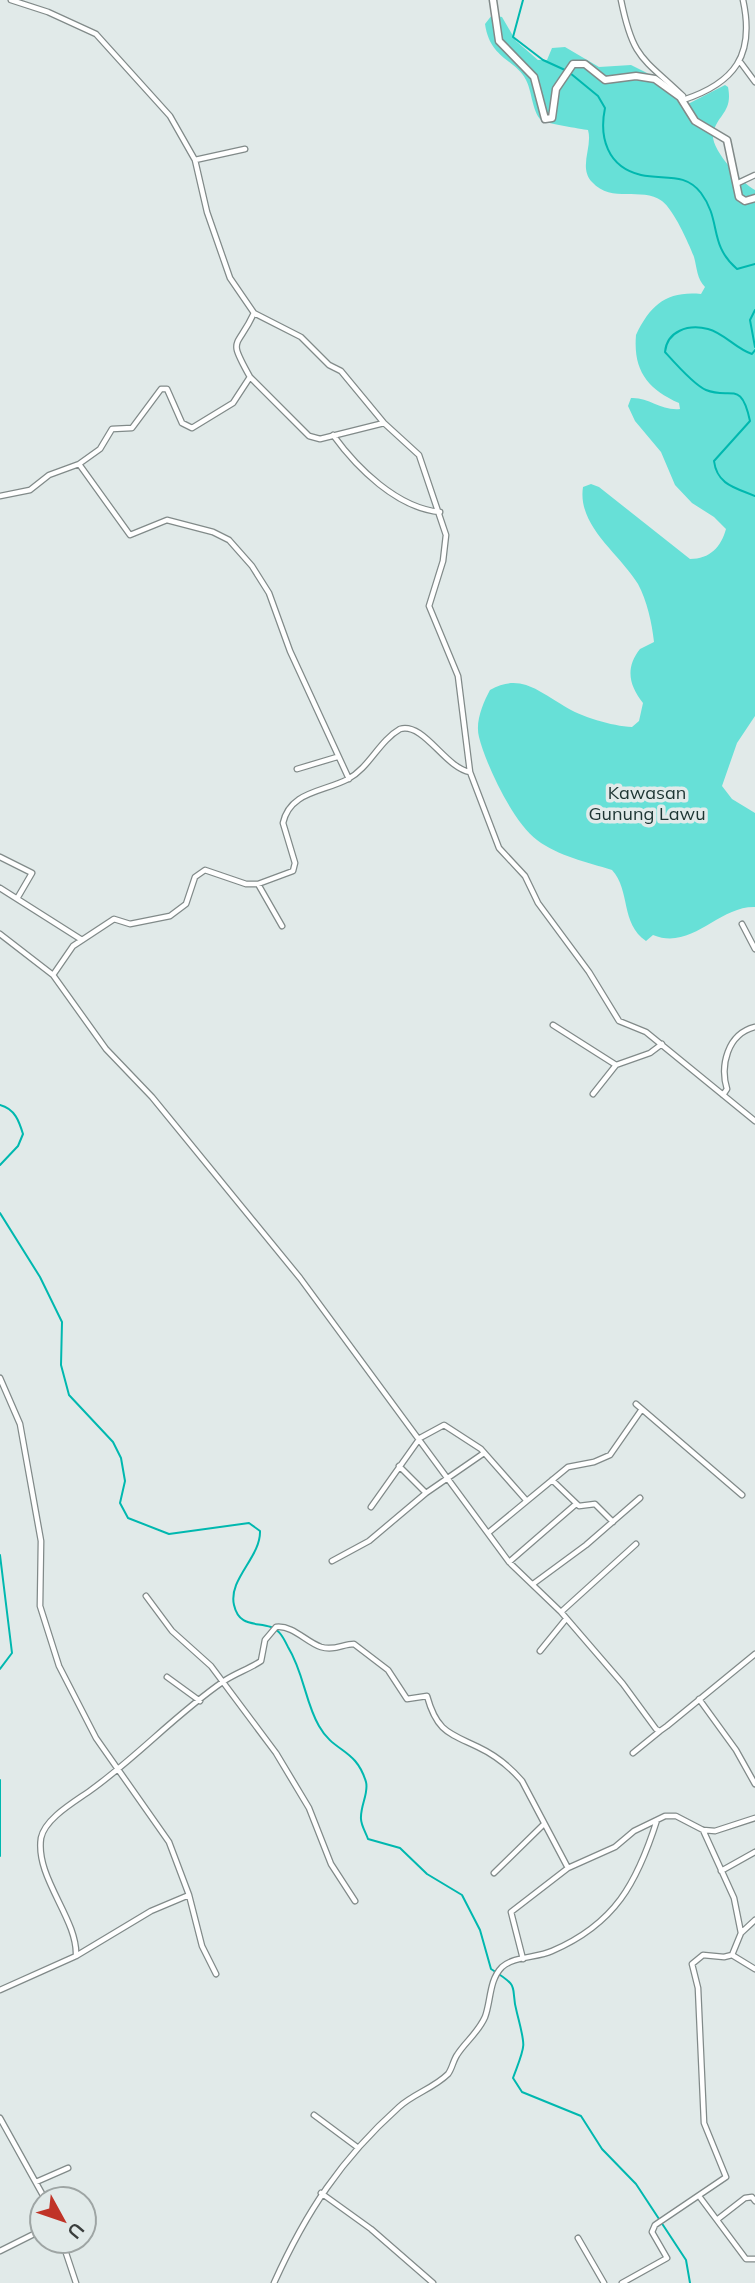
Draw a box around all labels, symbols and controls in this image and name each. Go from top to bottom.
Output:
park label: Kawasan Gunung Lawu [588,781,706,825]
north arrow [28,2185,98,2255]
text: U [62,2218,90,2244]

